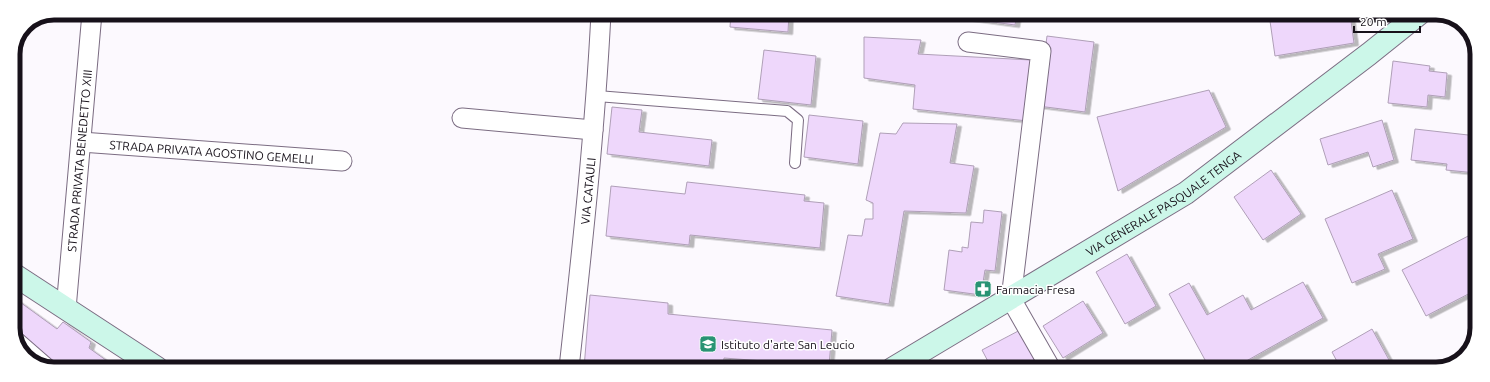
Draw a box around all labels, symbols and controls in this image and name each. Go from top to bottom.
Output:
scale bar [1354,8,1420,34]
text: 20 m [1360,15,1387,28]
street label: STRADA PRIVATA BENEDETTO XIII [65,69,94,252]
street label: STRADA PRIVATA AGOSTINO GEMELLI [109,138,314,165]
street label: VIA GENERALE PASQUALE TENGA [1083,148,1243,258]
street label: VIA CATAULI [578,157,597,225]
pharmacy icon: Farmacia Fresa [973,279,993,299]
place label: Farmacia Fresa [996,283,1075,296]
school or university icon: Istituto d'arte San Leucio [698,334,718,354]
place label: Istituto d'arte San Leucio [721,338,855,351]

